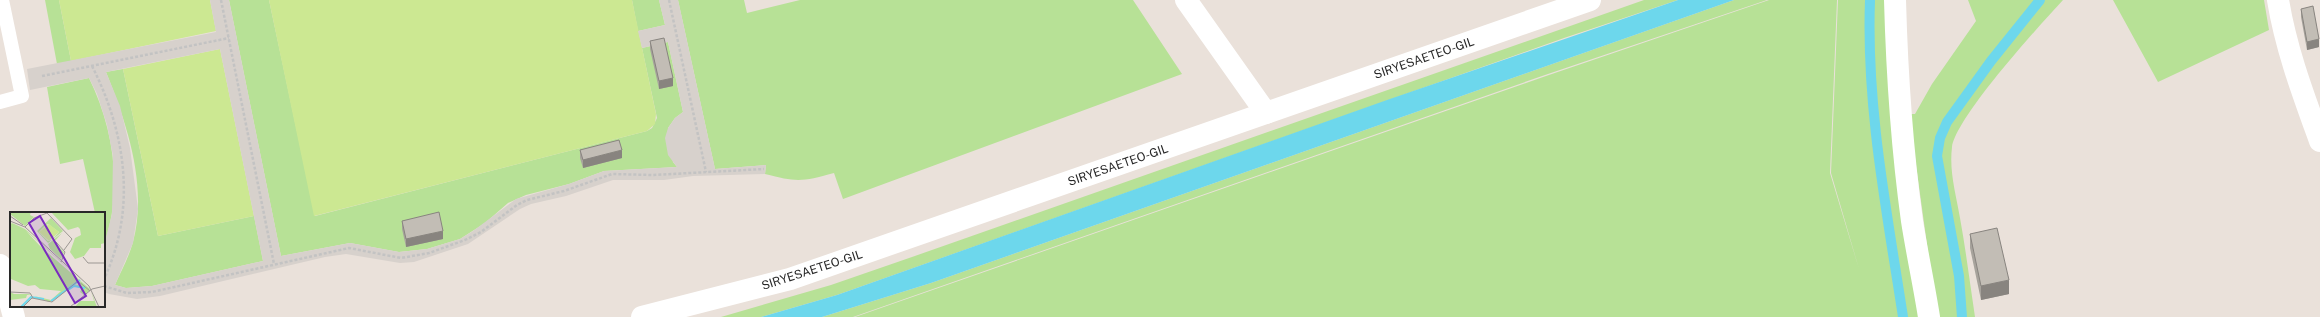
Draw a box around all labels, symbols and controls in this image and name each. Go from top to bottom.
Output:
street label: SIRYESAETEO-GIL [1372,34,1476,82]
street label: SIRYESAETEO-GIL [1066,141,1170,189]
inset map [10,212,105,307]
street label: SIRYESAETEO-GIL [760,247,864,293]

